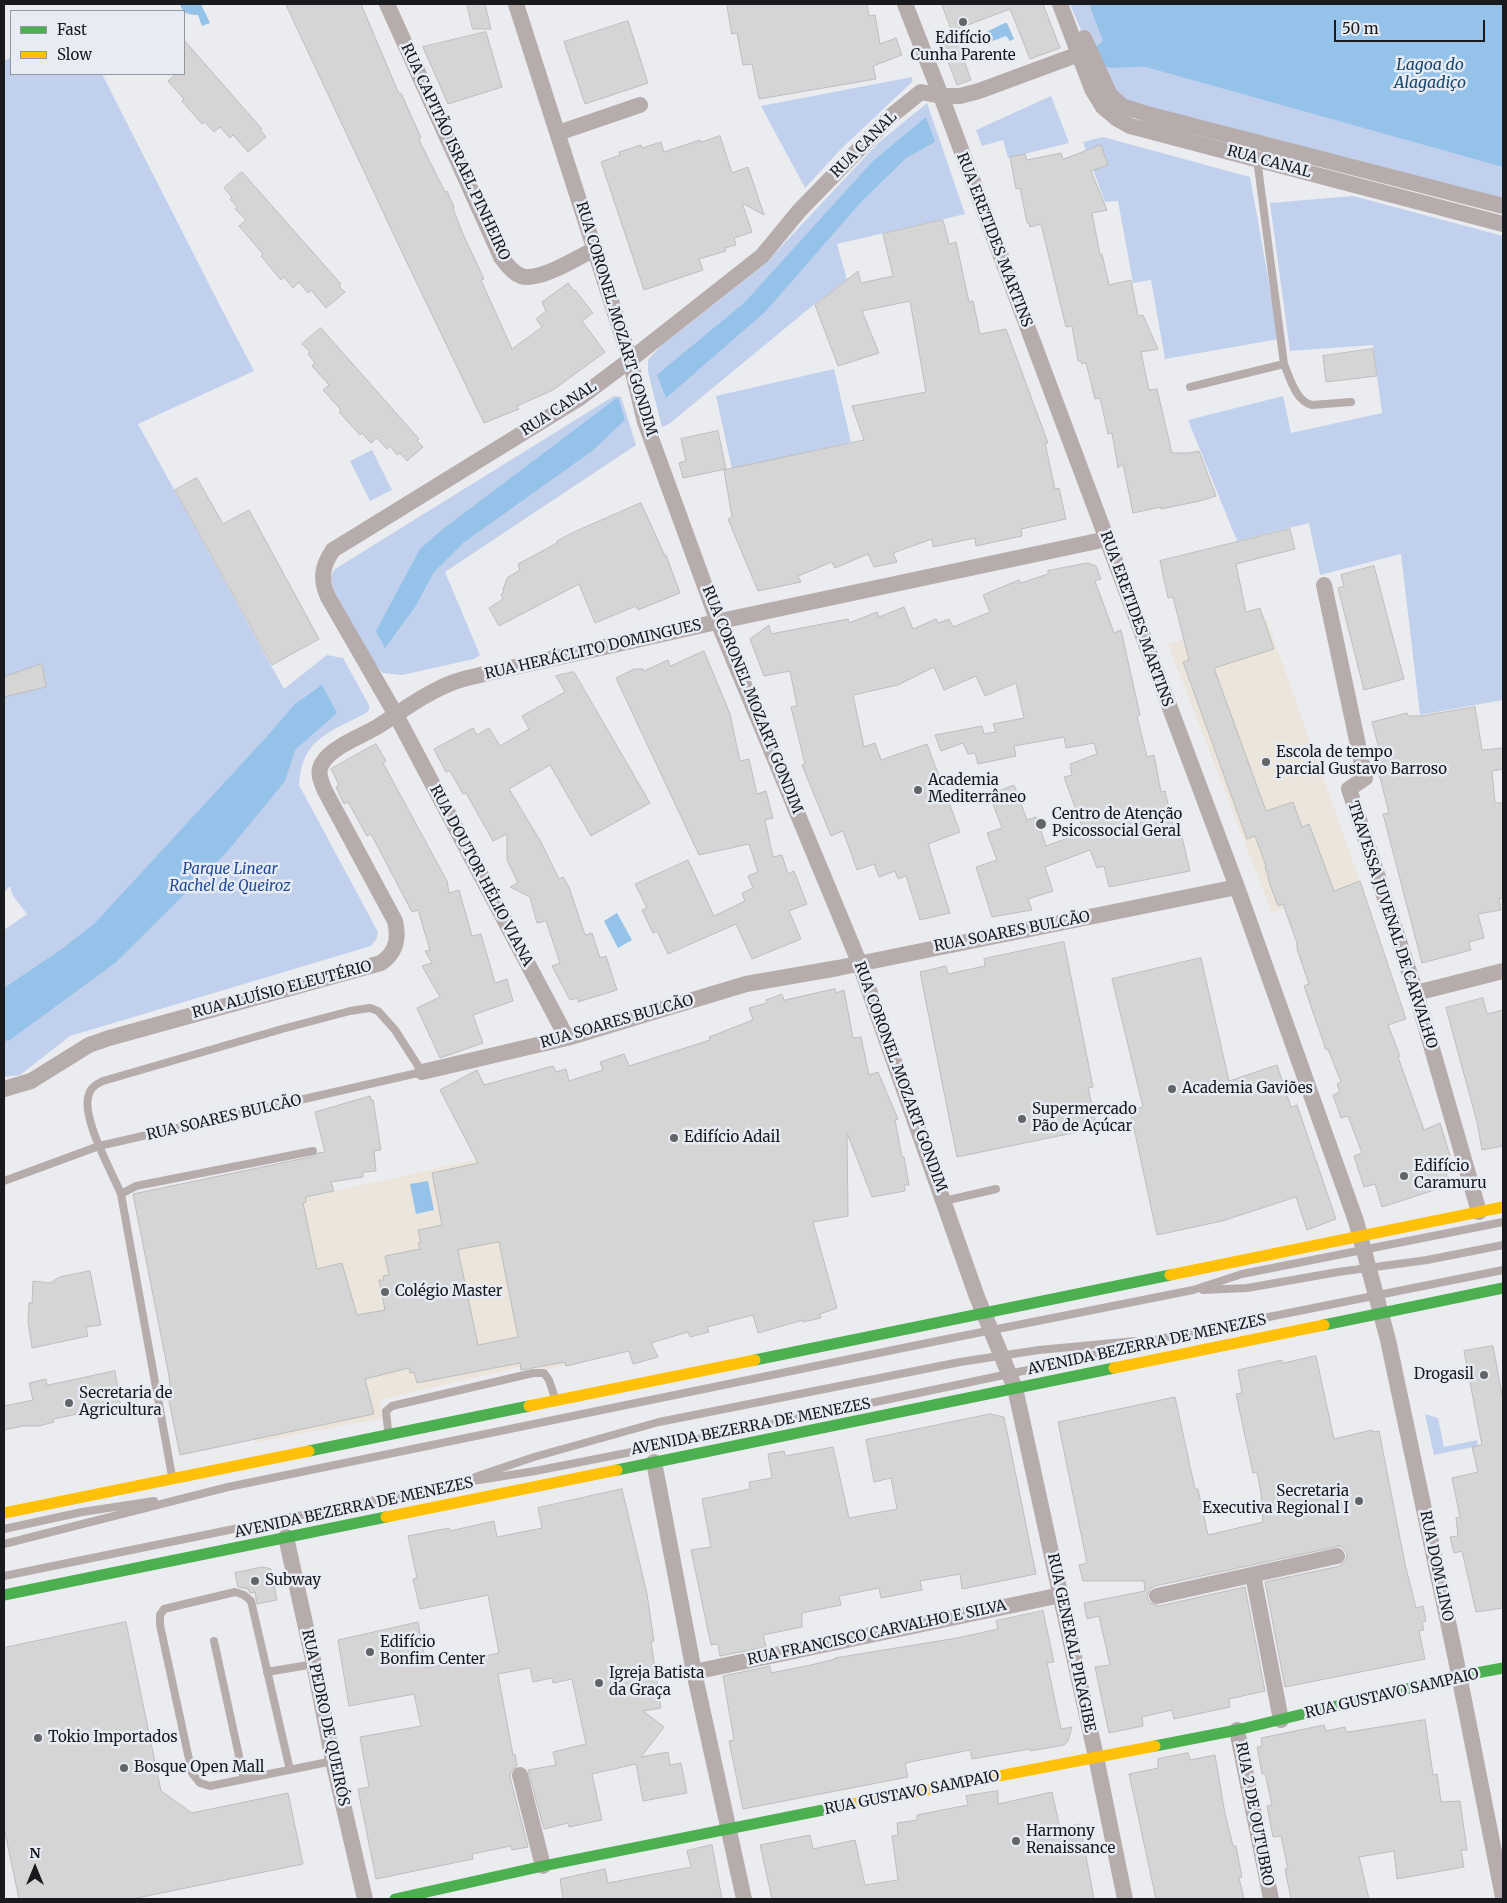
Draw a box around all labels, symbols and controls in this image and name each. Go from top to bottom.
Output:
legend [10,10,185,75]
scale bar [1337,10,1488,42]
marker: Edifício Cunha Parente [957,16,969,28]
text: 50 m [1342,19,1379,38]
text: Fast [57,20,87,39]
place label: Edifício Cunha Parente [910,30,1016,65]
street label: RUA CAPITÃO ISRAEL PINHEIRO [397,41,513,263]
text: Slow [57,45,92,64]
water label: Lagoa do Alagadiço [1394,55,1466,93]
street label: RUA CANAL [827,108,901,182]
street label: RUA CANAL [1225,142,1313,182]
street label: RUA ERETIDES MARTINS [952,150,1036,330]
street label: RUA CORONEL MOZART GONDIM [572,200,660,438]
street label: RUA CANAL [518,378,600,440]
street label: RUA ERETIDES MARTINS [1096,529,1176,709]
street label: RUA CORONEL MOZART GONDIM [698,583,806,817]
street label: RUA HERÁCLITO DOMINGUES [483,616,703,684]
place label: Escola de tempo parcial Gustavo Barroso [1276,744,1447,779]
marker: Escola de tempo parcial Gustavo Barroso [1260,756,1272,768]
place label: Academia Mediterrâneo [928,772,1026,807]
street label: RUA DOUTOR HÉLIO VIANA [425,782,537,970]
marker: Academia Mediterrâneo [912,784,924,796]
street label: TRAVESSA JUVENAL DE CARVALHO [1343,799,1441,1051]
place label: Centro de Atenção Psicossocial Geral [1052,806,1182,841]
marker: Centro de Atenção Psicossocial Geral [1034,817,1048,831]
park label: Parque Linear Rachel de Queiroz [169,861,291,896]
street label: RUA SOARES BULCÃO [932,908,1092,956]
street label: RUA ALUÍSIO ELEUTÉRIO [190,957,374,1023]
street label: RUA CORONEL MOZART GONDIM [850,959,950,1195]
street label: RUA SOARES BULCÃO [538,991,696,1053]
place label: Academia Gaviões [1182,1080,1313,1098]
marker: Academia Gaviões [1166,1083,1178,1095]
street label: RUA SOARES BULCÃO [145,1091,303,1145]
place label: Supermercado Pão de Açúcar [1032,1101,1137,1136]
marker: Supermercado Pão de Açúcar [1016,1113,1028,1125]
place label: Edifício Adail [684,1129,780,1147]
marker: Edifício Adail [668,1132,680,1144]
place label: Edifício Caramuru [1414,1158,1487,1193]
marker: Edifício Caramuru [1398,1170,1410,1182]
place label: Colégio Master [395,1283,502,1301]
marker: Colégio Master [379,1286,391,1298]
street label: AVENIDA BEZERRA DE MENEZES [1026,1311,1268,1379]
place label: Drogasil [1414,1366,1474,1384]
marker: Drogasil [1478,1369,1490,1381]
place label: Secretaria de Agricultura [79,1385,172,1420]
street label: AVENIDA BEZERRA DE MENEZES [630,1395,872,1459]
marker: Secretaria de Agricultura [63,1397,75,1409]
street label: AVENIDA BEZERRA DE MENEZES [233,1474,475,1542]
place label: Secretaria Executiva Regional I [1202,1483,1349,1518]
marker: Secretaria Executiva Regional I [1353,1495,1365,1507]
street label: RUA DOM LINO [1415,1509,1457,1623]
street label: RUA GENERAL PIRAGIBE [1043,1552,1099,1734]
place label: Subway [265,1572,321,1590]
marker: Subway [249,1575,261,1587]
street label: RUA FRANCISCO CARVALHO E SILVA [746,1597,1008,1669]
street label: RUA PEDRO DE QUEIRÓS [297,1628,353,1808]
place label: Edifício Bonfim Center [380,1634,486,1669]
marker: Edifício Bonfim Center [364,1646,376,1658]
place label: Igreja Batista da Graça [609,1665,704,1700]
street label: RUA GUSTAVO SAMPAIO [1303,1665,1481,1723]
marker: Igreja Batista da Graça [593,1677,605,1689]
place label: Tokio Importados [48,1729,178,1747]
marker: Tokio Importados [32,1732,44,1744]
street label: RUA 2 DE OUTUBRO [1231,1741,1277,1887]
place label: Bosque Open Mall [134,1759,264,1777]
marker: Bosque Open Mall [118,1762,130,1774]
street label: RUA GUSTAVO SAMPAIO [823,1767,1001,1819]
place label: Harmony Renaissance [1026,1823,1115,1858]
marker: Harmony Renaissance [1010,1835,1022,1847]
north arrow [10,1843,60,1893]
text: N [29,1844,41,1862]

